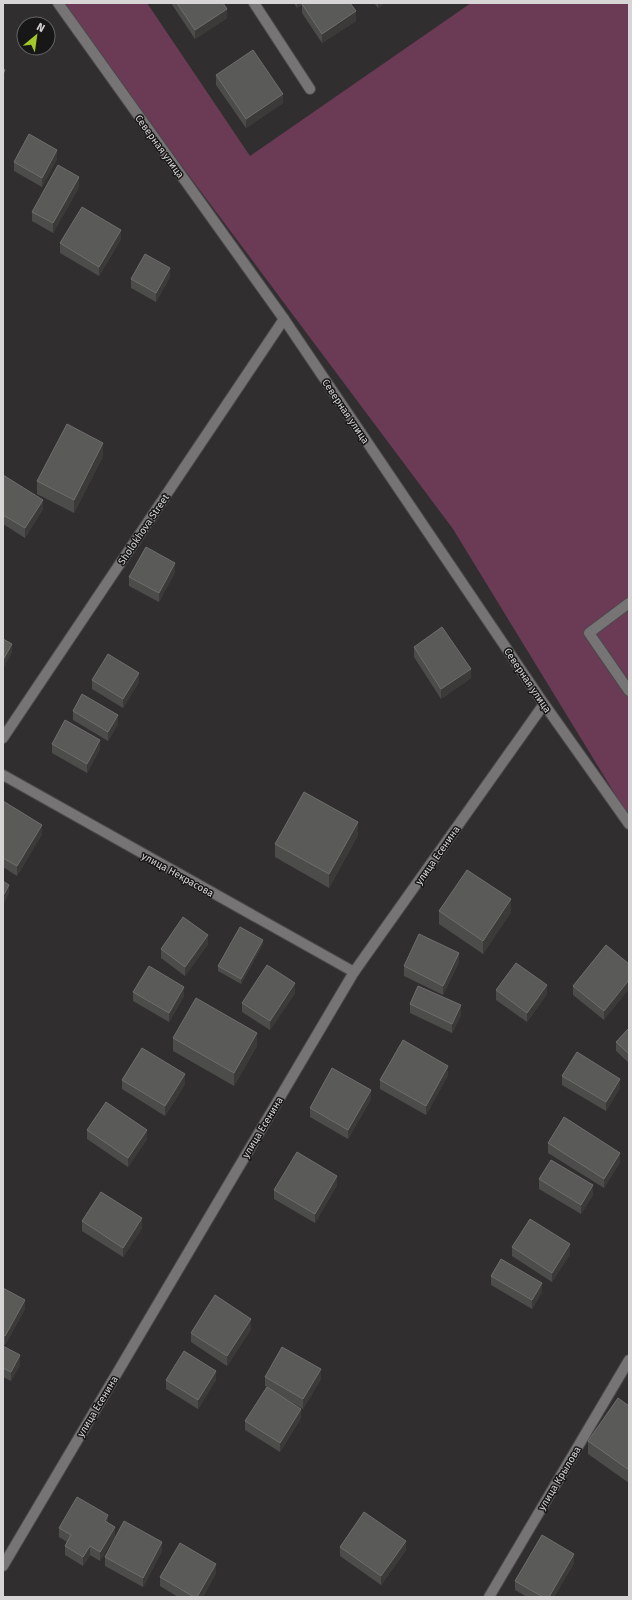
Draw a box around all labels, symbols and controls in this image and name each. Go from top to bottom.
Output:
north arrow [16,16,56,56]
text: N [34,20,47,35]
street label: Северная улица [132,113,186,181]
street label: Северная улица [319,377,371,446]
street label: Sholokhova Street [116,492,172,567]
street label: Северная улица [501,646,553,715]
street label: улица Есенина [413,824,463,887]
street label: улица Некрасова [139,850,216,900]
street label: улица Есенина [240,1095,286,1160]
street label: улица Есенина [75,1374,121,1439]
street label: улица Крылова [536,1444,584,1513]

